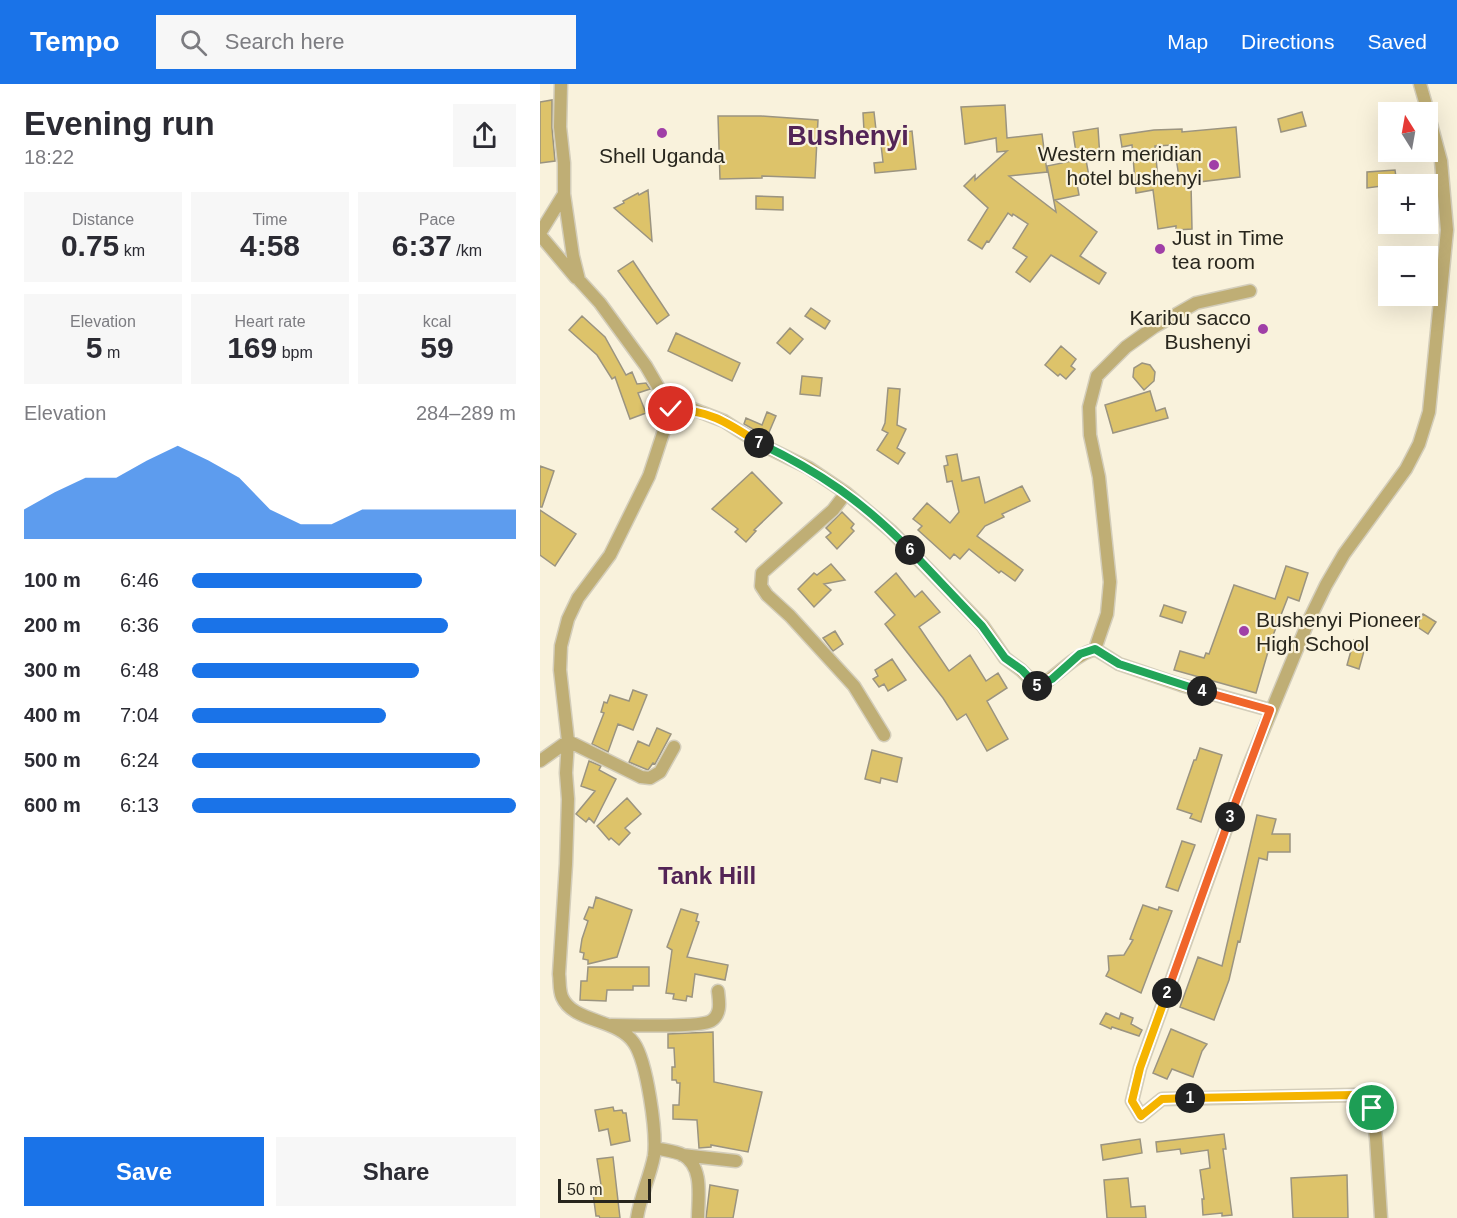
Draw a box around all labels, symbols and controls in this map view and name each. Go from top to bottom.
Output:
search box [156,15,576,69]
text: Tempo [30,26,120,57]
icon: search [177,26,210,59]
text: Search here [225,29,345,54]
text: Map [1167,30,1208,53]
text: Directions [1241,30,1334,53]
text: Saved [1367,30,1427,53]
north arrow [1378,102,1438,162]
map controls [1378,102,1438,306]
button: share [453,104,516,167]
text: Evening run [24,105,215,142]
district label: Bushenyi [787,121,909,151]
marker: Shell Uganda [655,126,669,140]
place label: Western meridian hotel bushenyi [1038,142,1202,189]
place label: Shell Uganda [599,144,725,167]
text: 18:22 [24,146,74,168]
marker: Western meridian hotel bushenyi [1207,158,1221,172]
button: + [1378,174,1438,234]
text: Distance [72,211,134,228]
text: Time [253,211,287,228]
text: Pace [419,211,455,228]
place label: Just in Time tea room [1172,226,1284,273]
text: 0.75 [61,229,119,262]
text: 4:58 [240,229,300,262]
text: 6:37 [392,229,452,262]
text: km [119,242,145,259]
text: /km [452,242,482,259]
marker: Just in Time tea room [1153,242,1167,256]
button: − [1378,246,1438,306]
place label: Karibu sacco Bushenyi [1130,306,1251,353]
text: Elevation [70,313,136,330]
text: Heart rate [234,313,306,330]
text: kcal [423,313,451,330]
marker: Karibu sacco Bushenyi [1256,322,1270,336]
text: 5 [86,331,102,364]
text: 169 [227,331,277,364]
text: 59 [420,331,454,364]
text: m [102,344,120,361]
text: bpm [277,344,313,361]
pin [645,383,696,434]
icon: check [654,392,687,425]
text: Elevation [24,402,106,424]
text: 284–289 m [416,402,516,424]
pin: 7 [744,428,774,458]
text: 7 [755,434,763,451]
pin: 6 [895,535,925,565]
text: 6 [906,541,914,558]
text: 100 m [24,569,81,591]
text: 6:46 [120,569,159,591]
place label: Bushenyi Pioneer High School [1256,608,1421,655]
text: 200 m [24,614,81,636]
text: 6:36 [120,614,159,636]
marker: Bushenyi Pioneer High School [1237,624,1251,638]
text: 300 m [24,659,81,681]
text: 6:48 [120,659,159,681]
pin: 5 [1022,671,1052,701]
pin: 4 [1187,676,1217,706]
text: 5 [1033,677,1041,694]
text: 4 [1198,682,1206,699]
text: 400 m [24,704,81,726]
text: 7:04 [120,704,159,726]
text: 500 m [24,749,81,771]
text: 6:24 [120,749,159,771]
text: 600 m [24,794,81,816]
text: 6:13 [120,794,159,816]
pin: 3 [1215,802,1245,832]
text: 3 [1226,808,1234,825]
district label: Tank Hill [658,862,756,889]
pin: 2 [1152,978,1182,1008]
text: 2 [1163,984,1171,1001]
pin [1346,1082,1397,1133]
pin: 1 [1175,1083,1205,1113]
text: 1 [1186,1089,1194,1106]
icon: arrive [1355,1091,1388,1124]
button: Save [24,1137,264,1206]
button: Share [276,1137,516,1206]
scale bar [558,1176,651,1204]
text: 50 m [567,1181,603,1198]

